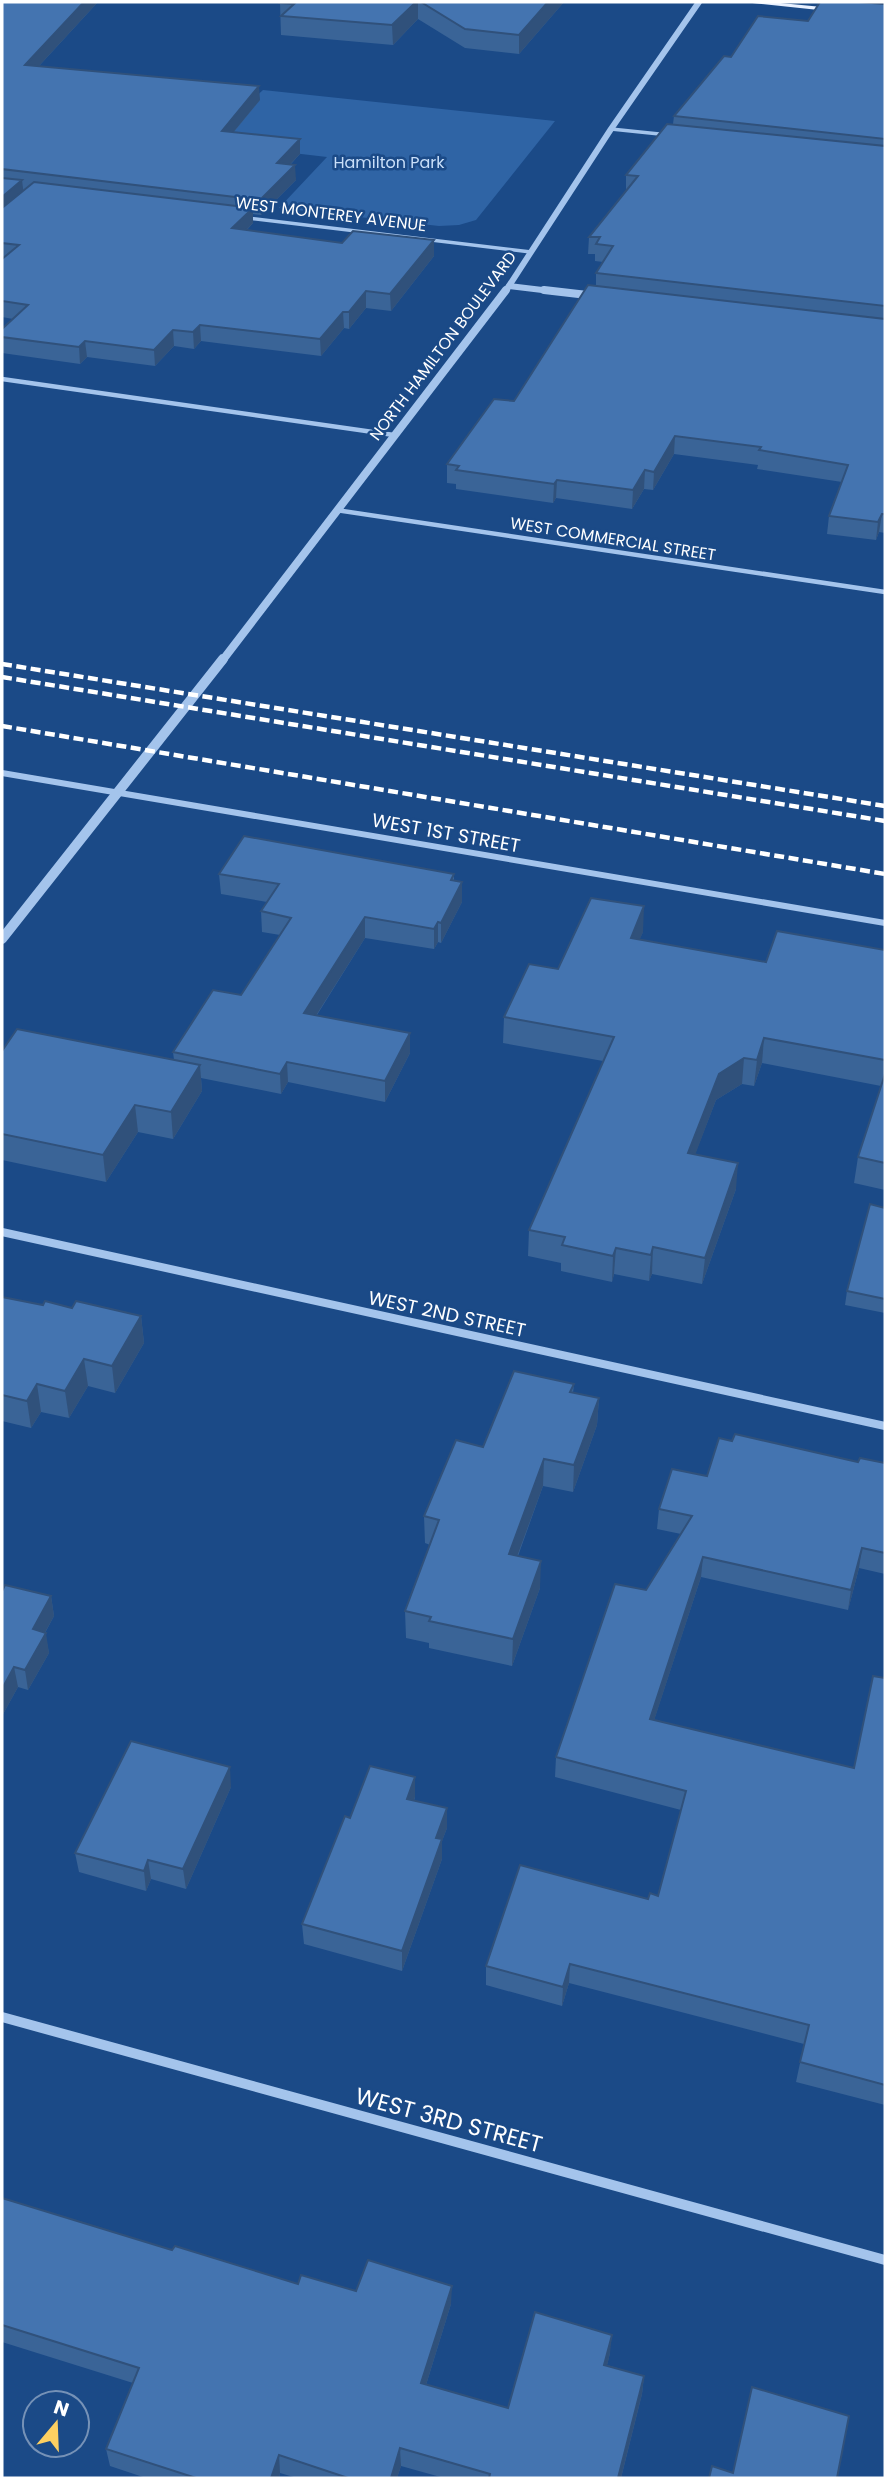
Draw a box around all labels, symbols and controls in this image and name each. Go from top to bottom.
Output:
park label: Hamilton Park [333,151,445,174]
street label: WEST MONTEREY AVENUE [234,191,428,237]
street label: NORTH HAMILTON BOULEVARD [364,247,522,445]
street label: WEST COMMERCIAL STREET [509,511,718,567]
street label: WEST 1ST STREET [370,807,522,859]
street label: WEST 2ND STREET [366,1284,528,1344]
street label: WEST 3RD STREET [352,2080,546,2160]
north arrow [21,2389,91,2459]
text: N [50,2393,73,2423]

